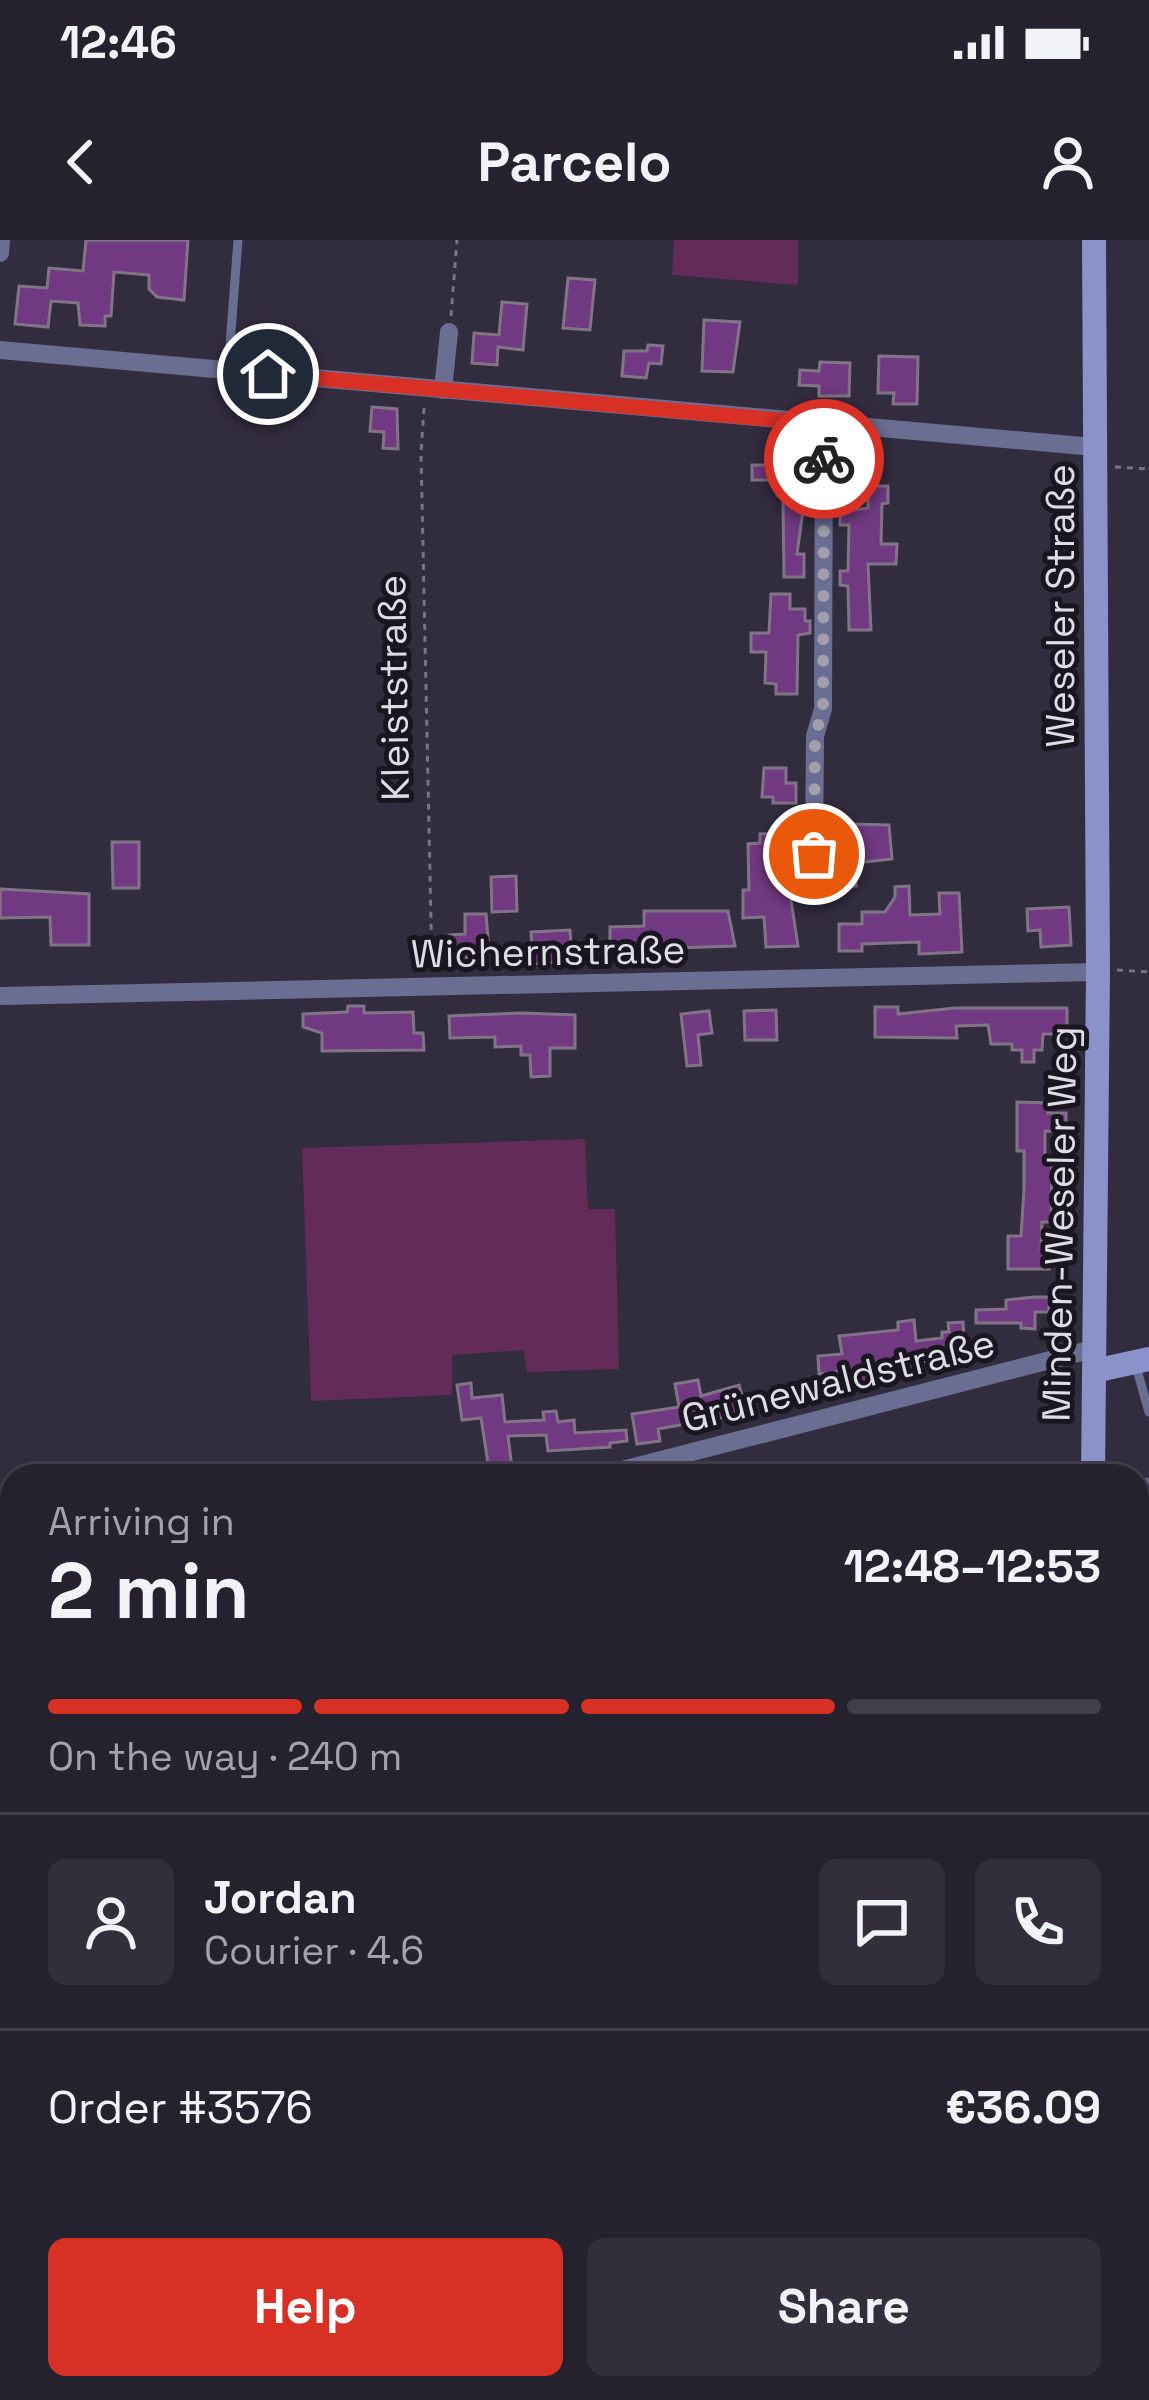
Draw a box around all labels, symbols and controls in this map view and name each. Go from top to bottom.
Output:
text: 12:46 [60,14,177,71]
text: Parcelo [478,128,671,197]
icon: back [48,129,114,195]
icon: person [1035,129,1101,195]
pin [217,323,319,425]
icon: home [235,341,301,407]
courier [764,399,884,519]
icon: bike [791,426,857,492]
street label: Weseler Straße [1036,464,1085,748]
street label: Kleiststraße [367,575,420,801]
pin [763,803,865,905]
icon: bag [781,821,847,887]
street label: Wichernstraße [410,925,686,978]
street label: Minden-Weseler Weg [1032,1026,1087,1422]
street label: Grünewaldstraße [676,1318,1000,1443]
text: Arriving in [48,1497,235,1546]
text: 12:48–12:53 [844,1538,1101,1595]
text: 2 min [48,1541,250,1641]
text: On the way · 240 m [48,1732,402,1781]
button: person [48,1859,174,1985]
button: chat [819,1859,945,1985]
button: phone [975,1859,1101,1985]
text: Jordan [204,1869,357,1926]
text: Courier · 4.6 [204,1926,424,1975]
text: Order #3576 [48,2079,313,2136]
text: €36.09 [946,2079,1101,2136]
button: Help [48,2238,563,2376]
button: Share [587,2238,1101,2376]

